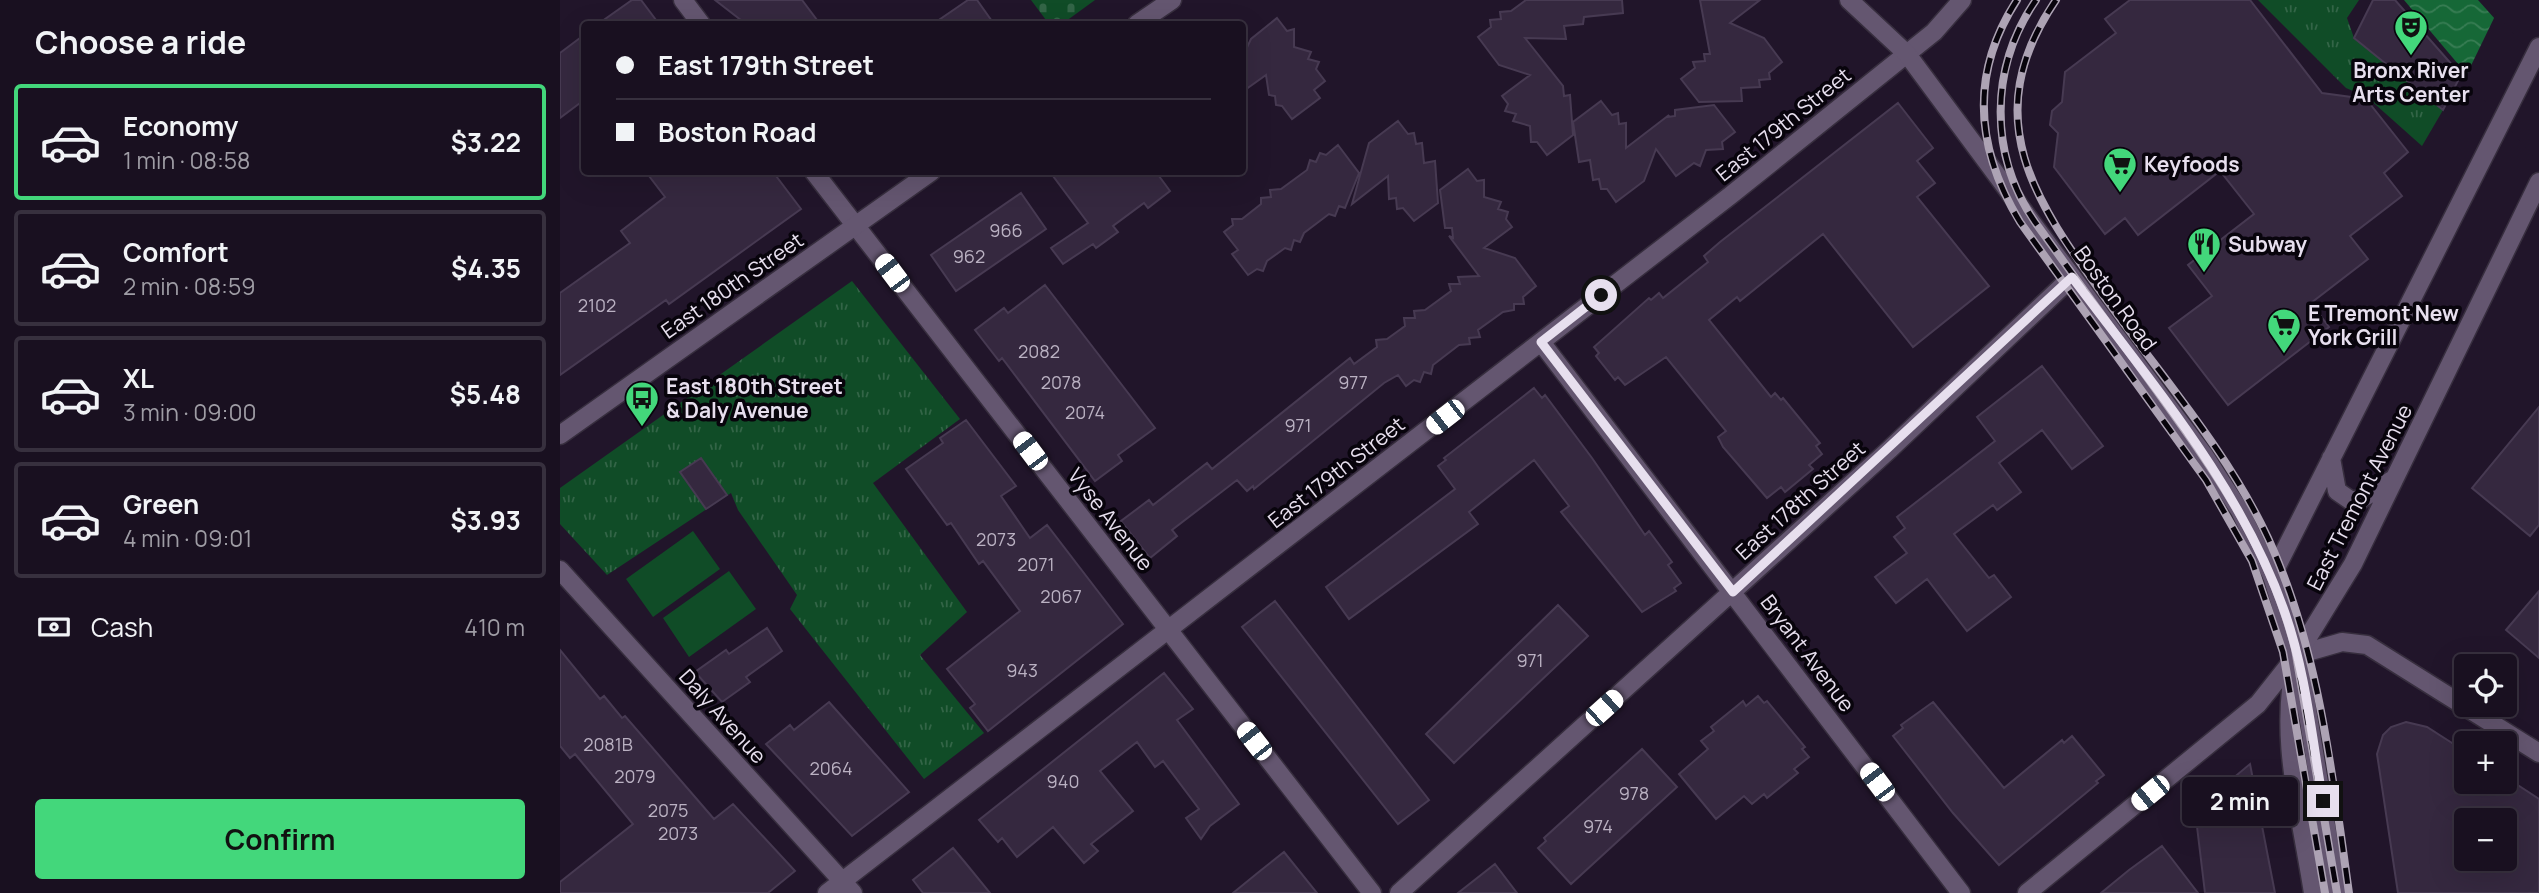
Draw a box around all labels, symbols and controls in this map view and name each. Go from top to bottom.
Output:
theatre icon: Bronx River Arts Center [2392,8,2430,57]
text: Choose a ride [35,20,246,64]
text: East 179th Street [658,47,874,83]
place label: Bronx River Arts Center [2352,56,2470,108]
street label: East 179th Street [1710,61,1856,187]
text: Economy [123,108,238,144]
icon: car [39,111,102,174]
text: Boston Road [658,114,817,150]
text: $3.22 [451,124,521,160]
text: 1 min · 08:58 [123,144,250,176]
supermarket icon: Keyfoods [2101,145,2139,194]
place label: Keyfoods [2144,150,2240,178]
house number: 966 [989,218,1023,242]
restaurant icon: Subway [2185,225,2223,274]
street label: East 180th Street [655,226,809,344]
place label: Subway [2228,230,2307,258]
text: Comfort [123,234,229,270]
icon: car [39,237,102,300]
street label: Boston Road [2069,240,2163,356]
house number: 962 [953,244,985,268]
text: $4.35 [451,250,521,286]
car [871,250,914,296]
text: 2 min · 08:59 [123,270,255,302]
route start [1585,279,1617,311]
house number: 2102 [578,293,616,317]
place label: E Tremont New York Grill [2308,299,2459,351]
supermarket icon: E Tremont New York Grill [2265,306,2303,355]
house number: 2082 [1018,339,1060,363]
text: XL [123,360,154,396]
icon: car [39,363,102,426]
house number: 2078 [1041,370,1081,394]
house number: 977 [1338,370,1368,394]
place label: East 180th Street & Daly Avenue [666,372,843,424]
text: $5.48 [450,376,521,412]
bus stop icon: East 180th Street & Daly Avenue [623,379,661,428]
text: 3 min · 09:00 [123,396,257,428]
car [1422,396,1469,438]
street label: East Tremont Avenue [2300,399,2418,595]
house number: 2074 [1065,400,1105,424]
street label: East 179th Street [1262,410,1410,534]
house number: 971 [1285,413,1312,437]
car [1009,428,1052,474]
street label: East 178th Street [1729,434,1871,566]
street label: Vyse Avenue [1062,462,1160,576]
text: Green [123,486,199,522]
icon: car [39,489,102,552]
text: $3.93 [450,502,521,538]
text: 4 min · 09:01 [123,522,252,554]
house number: 2073 [976,527,1016,551]
house number: 2071 [1017,552,1055,576]
house number: 2067 [1040,584,1082,608]
street label: Bryant Avenue [1755,589,1861,717]
icon: cash [35,608,73,646]
text: Cash [91,609,153,645]
text: 410 m [464,611,525,643]
house number: 971 [1517,648,1544,672]
map controls [2454,654,2517,871]
button: locate [2454,654,2517,717]
house number: 943 [1006,658,1038,682]
street label: Daly Avenue [673,663,773,769]
car [1582,686,1627,730]
car [1233,718,1276,764]
button: + [2454,731,2517,794]
house number: 2081B [583,732,633,756]
house number: 2064 [809,756,853,780]
car [1856,759,1899,805]
house number: 2079 [614,764,656,788]
house number: 940 [1047,769,1079,793]
car [2128,772,2173,814]
callout: 2 min [2183,776,2298,826]
house number: 978 [1619,781,1649,805]
text: 2 min [2210,785,2270,817]
route end [2307,785,2339,817]
house number: 2075 [648,798,688,822]
button: Confirm [35,799,525,879]
button: − [2454,808,2517,871]
house number: 974 [1583,814,1613,838]
house number: 2073 [658,821,698,845]

